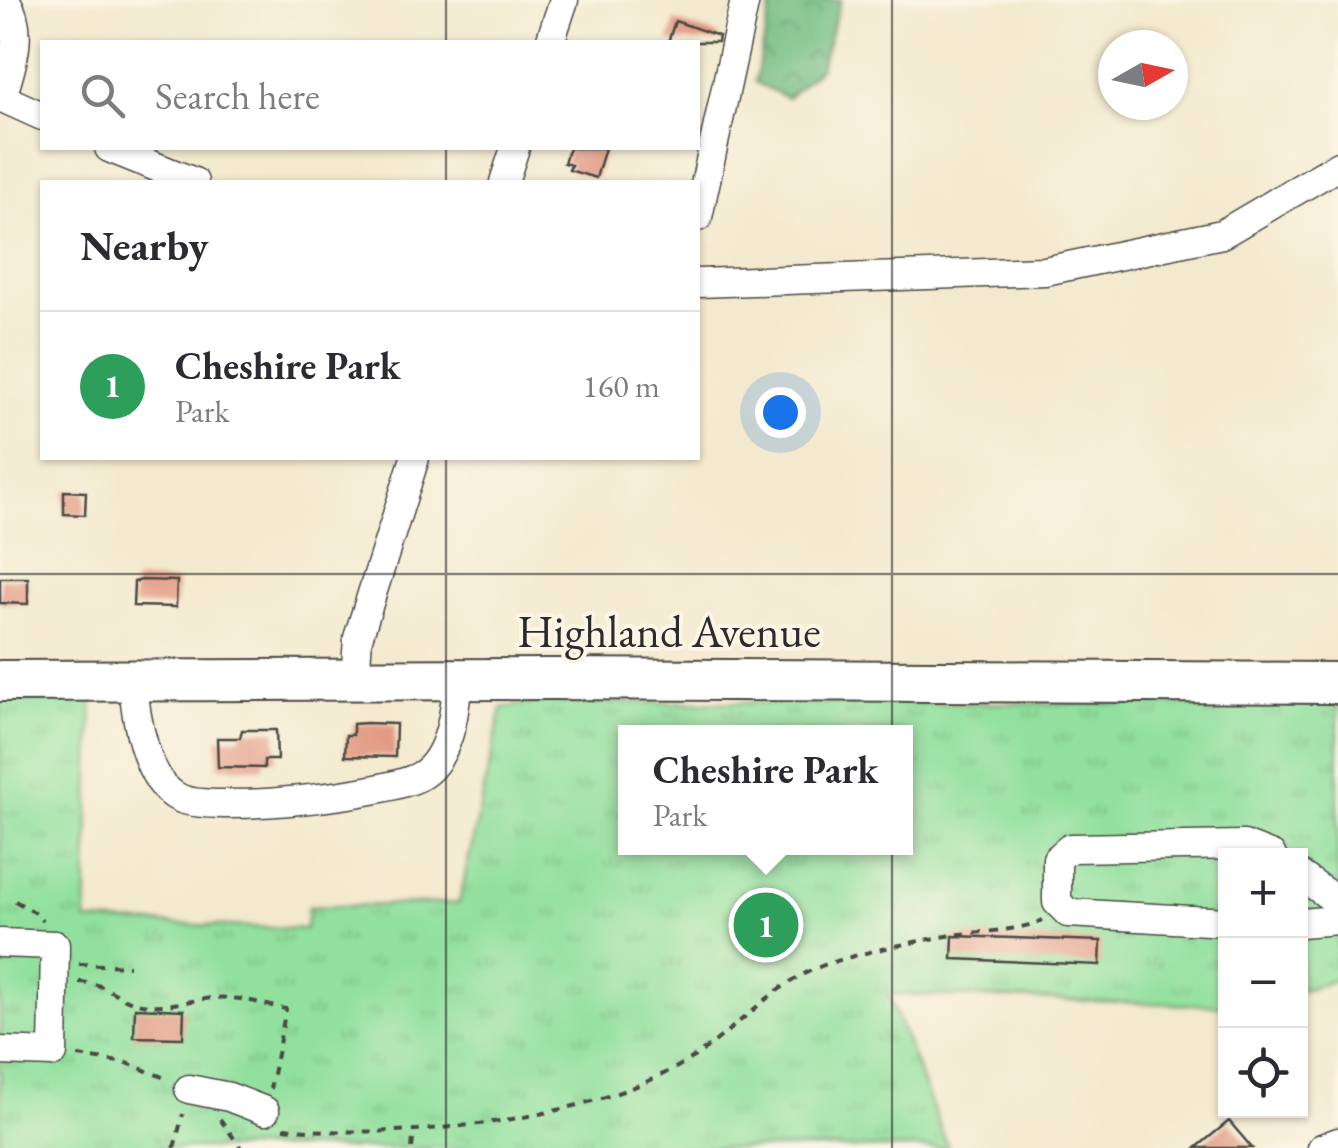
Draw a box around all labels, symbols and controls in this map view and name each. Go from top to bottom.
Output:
north arrow [1098,30,1188,120]
search box [40,40,700,150]
icon: search [75,68,130,123]
text: Search here [155,71,320,120]
text: Nearby [80,218,209,273]
text: Cheshire Park [175,341,401,390]
text: 1 [104,365,121,407]
text: 160 m [583,365,660,407]
your location [755,387,806,438]
text: Park [175,390,230,432]
street label: Highland Avenue [517,602,821,660]
popup [618,725,913,855]
text: Cheshire Park [653,745,878,794]
text: Park [653,794,707,836]
map controls [1218,848,1308,1118]
button: + [1218,848,1308,938]
pin: 1 [734,888,798,962]
button: − [1218,938,1308,1028]
button: locate [1218,1028,1308,1118]

